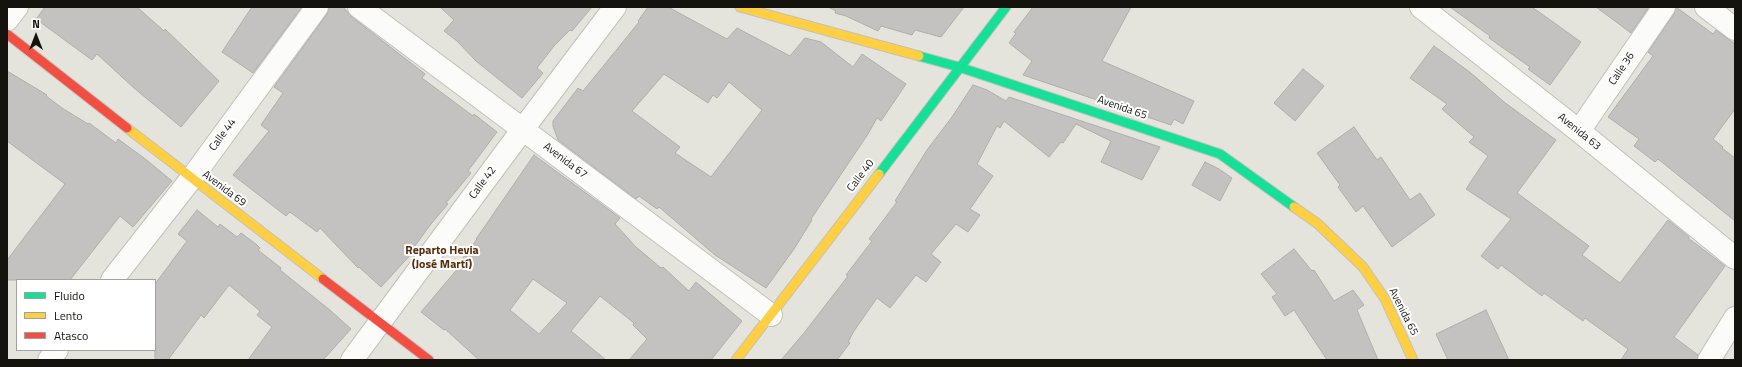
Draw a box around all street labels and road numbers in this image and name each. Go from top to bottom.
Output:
street label: Calle 36 [1606,50,1638,88]
street label: Avenida 65 [1096,93,1148,123]
street label: Avenida 63 [1555,111,1603,153]
street label: Calle 44 [207,116,239,154]
street label: Avenida 67 [540,140,590,182]
street label: Calle 40 [845,157,877,195]
street label: Calle 42 [467,164,499,202]
street label: Avenida 69 [199,168,249,210]
street label: Avenida 65 [1385,286,1421,338]

